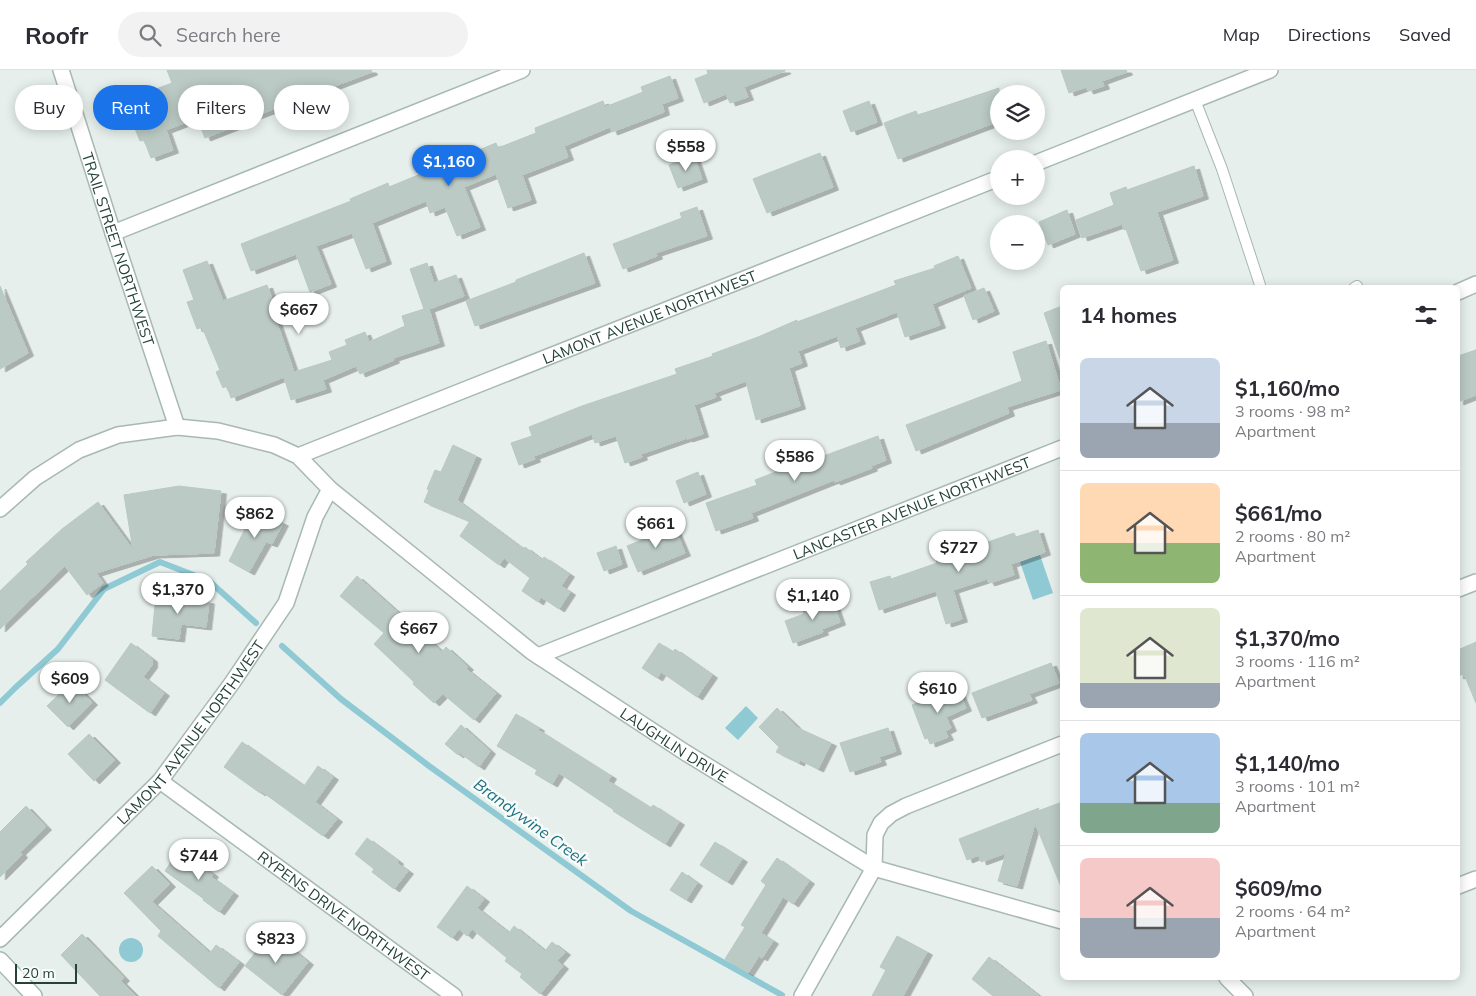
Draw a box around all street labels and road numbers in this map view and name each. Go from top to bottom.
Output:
street label: TRAIL STREET NORTHWEST [78,150,159,348]
street label: LAMONT AVENUE NORTHWEST [539,266,759,368]
street label: LANCASTER AVENUE NORTHWEST [790,452,1033,563]
street label: LAMONT AVENUE NORTHWEST [112,636,268,828]
street label: LAUGHLIN DRIVE [617,703,732,786]
street label: RYPENS DRIVE NORTHWEST [254,846,434,985]

